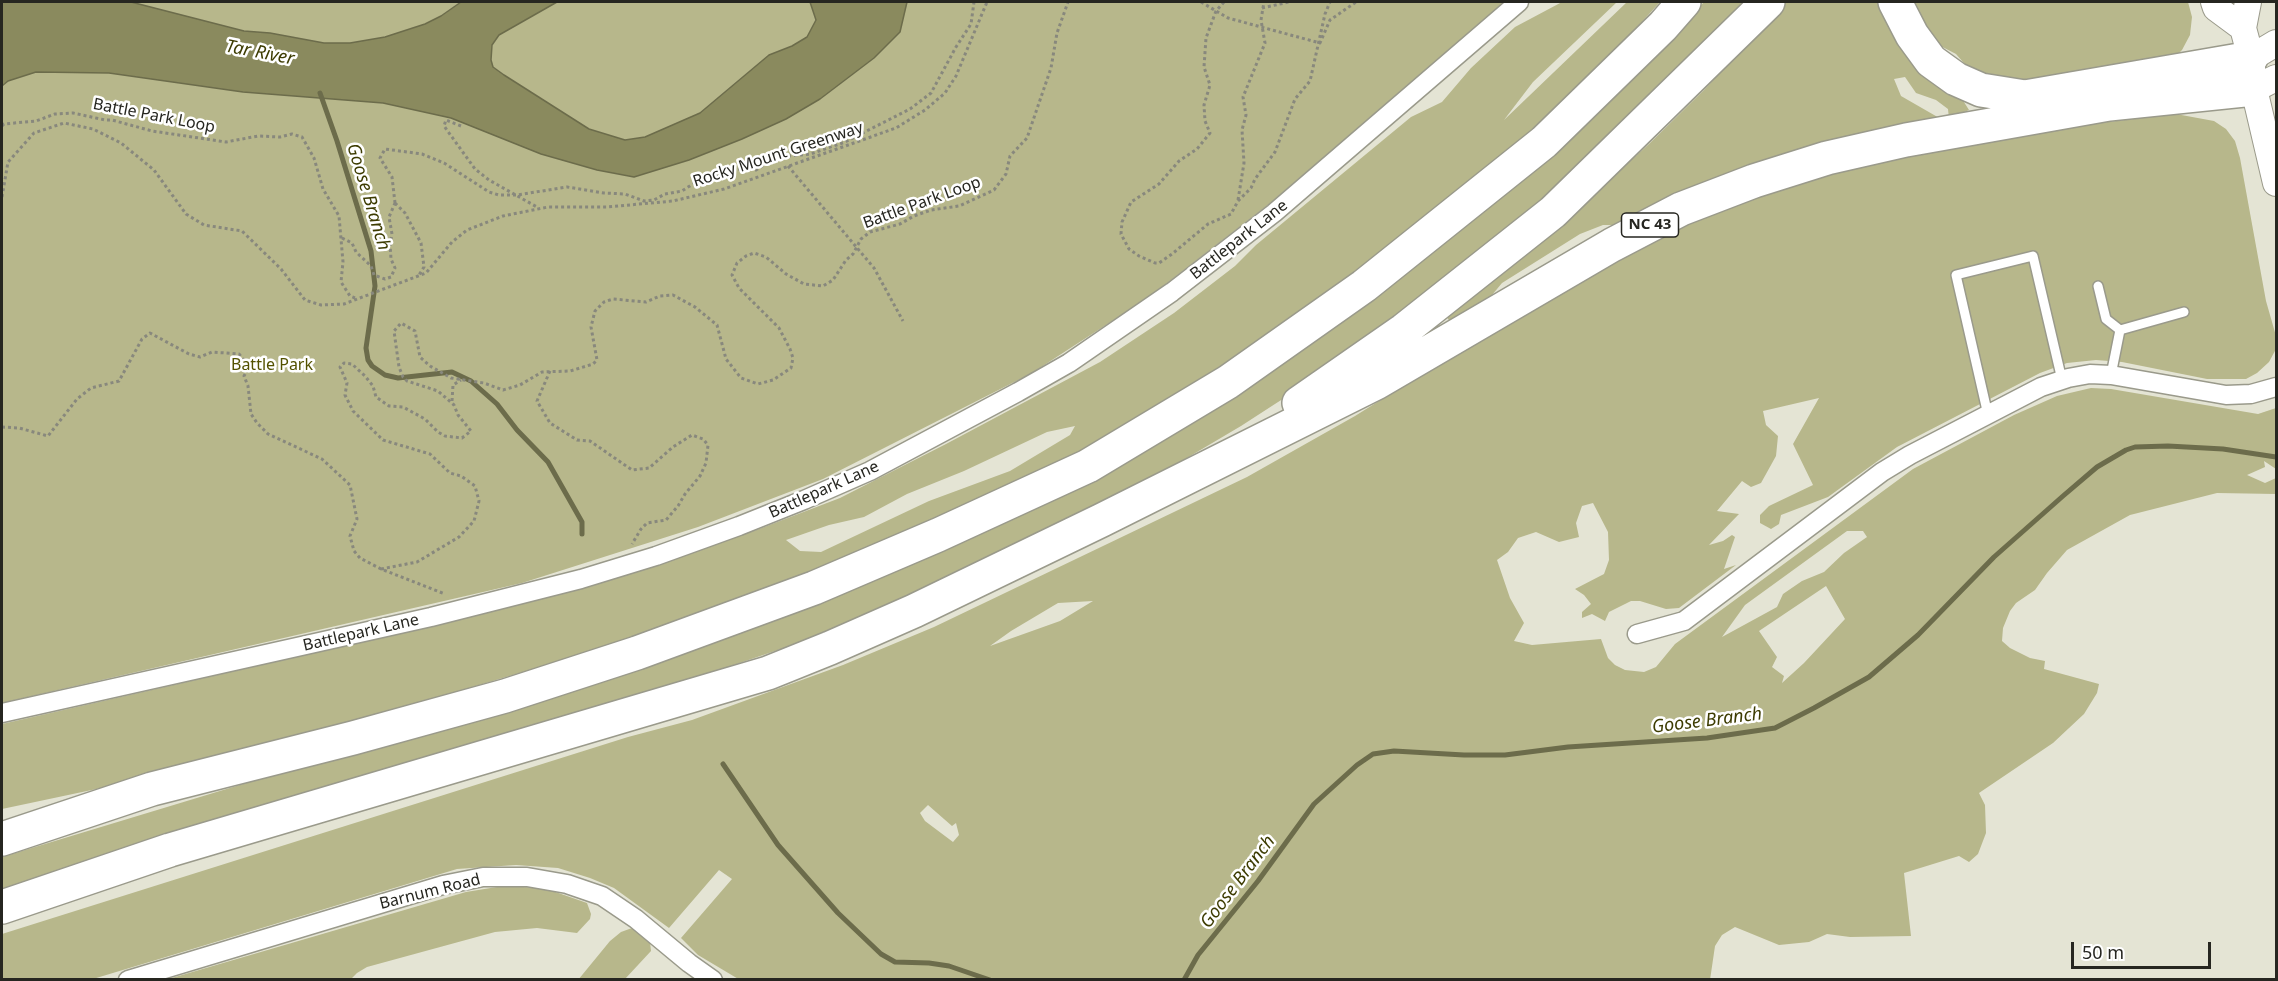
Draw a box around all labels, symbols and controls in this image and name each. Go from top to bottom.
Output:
water label: Tar River [224,36,296,70]
street label: Battle Park Loop [91,95,217,137]
street label: Rocky Mount Greenway [691,118,865,192]
water label: Goose Branch [341,141,395,253]
street label: Battle Park Loop [861,173,983,233]
street label: Battlepark Lane [1186,196,1292,284]
road number: NC 43 [1622,213,1678,237]
park label: Battle Park [231,355,313,375]
street label: Battlepark Lane [766,457,882,523]
street label: Battlepark Lane [301,610,421,656]
water label: Goose Branch [1651,704,1763,738]
water label: Goose Branch [1196,831,1280,933]
street label: Barnum Road [378,870,482,914]
scale bar [2074,930,2214,968]
text: 50 m [2082,940,2124,964]

